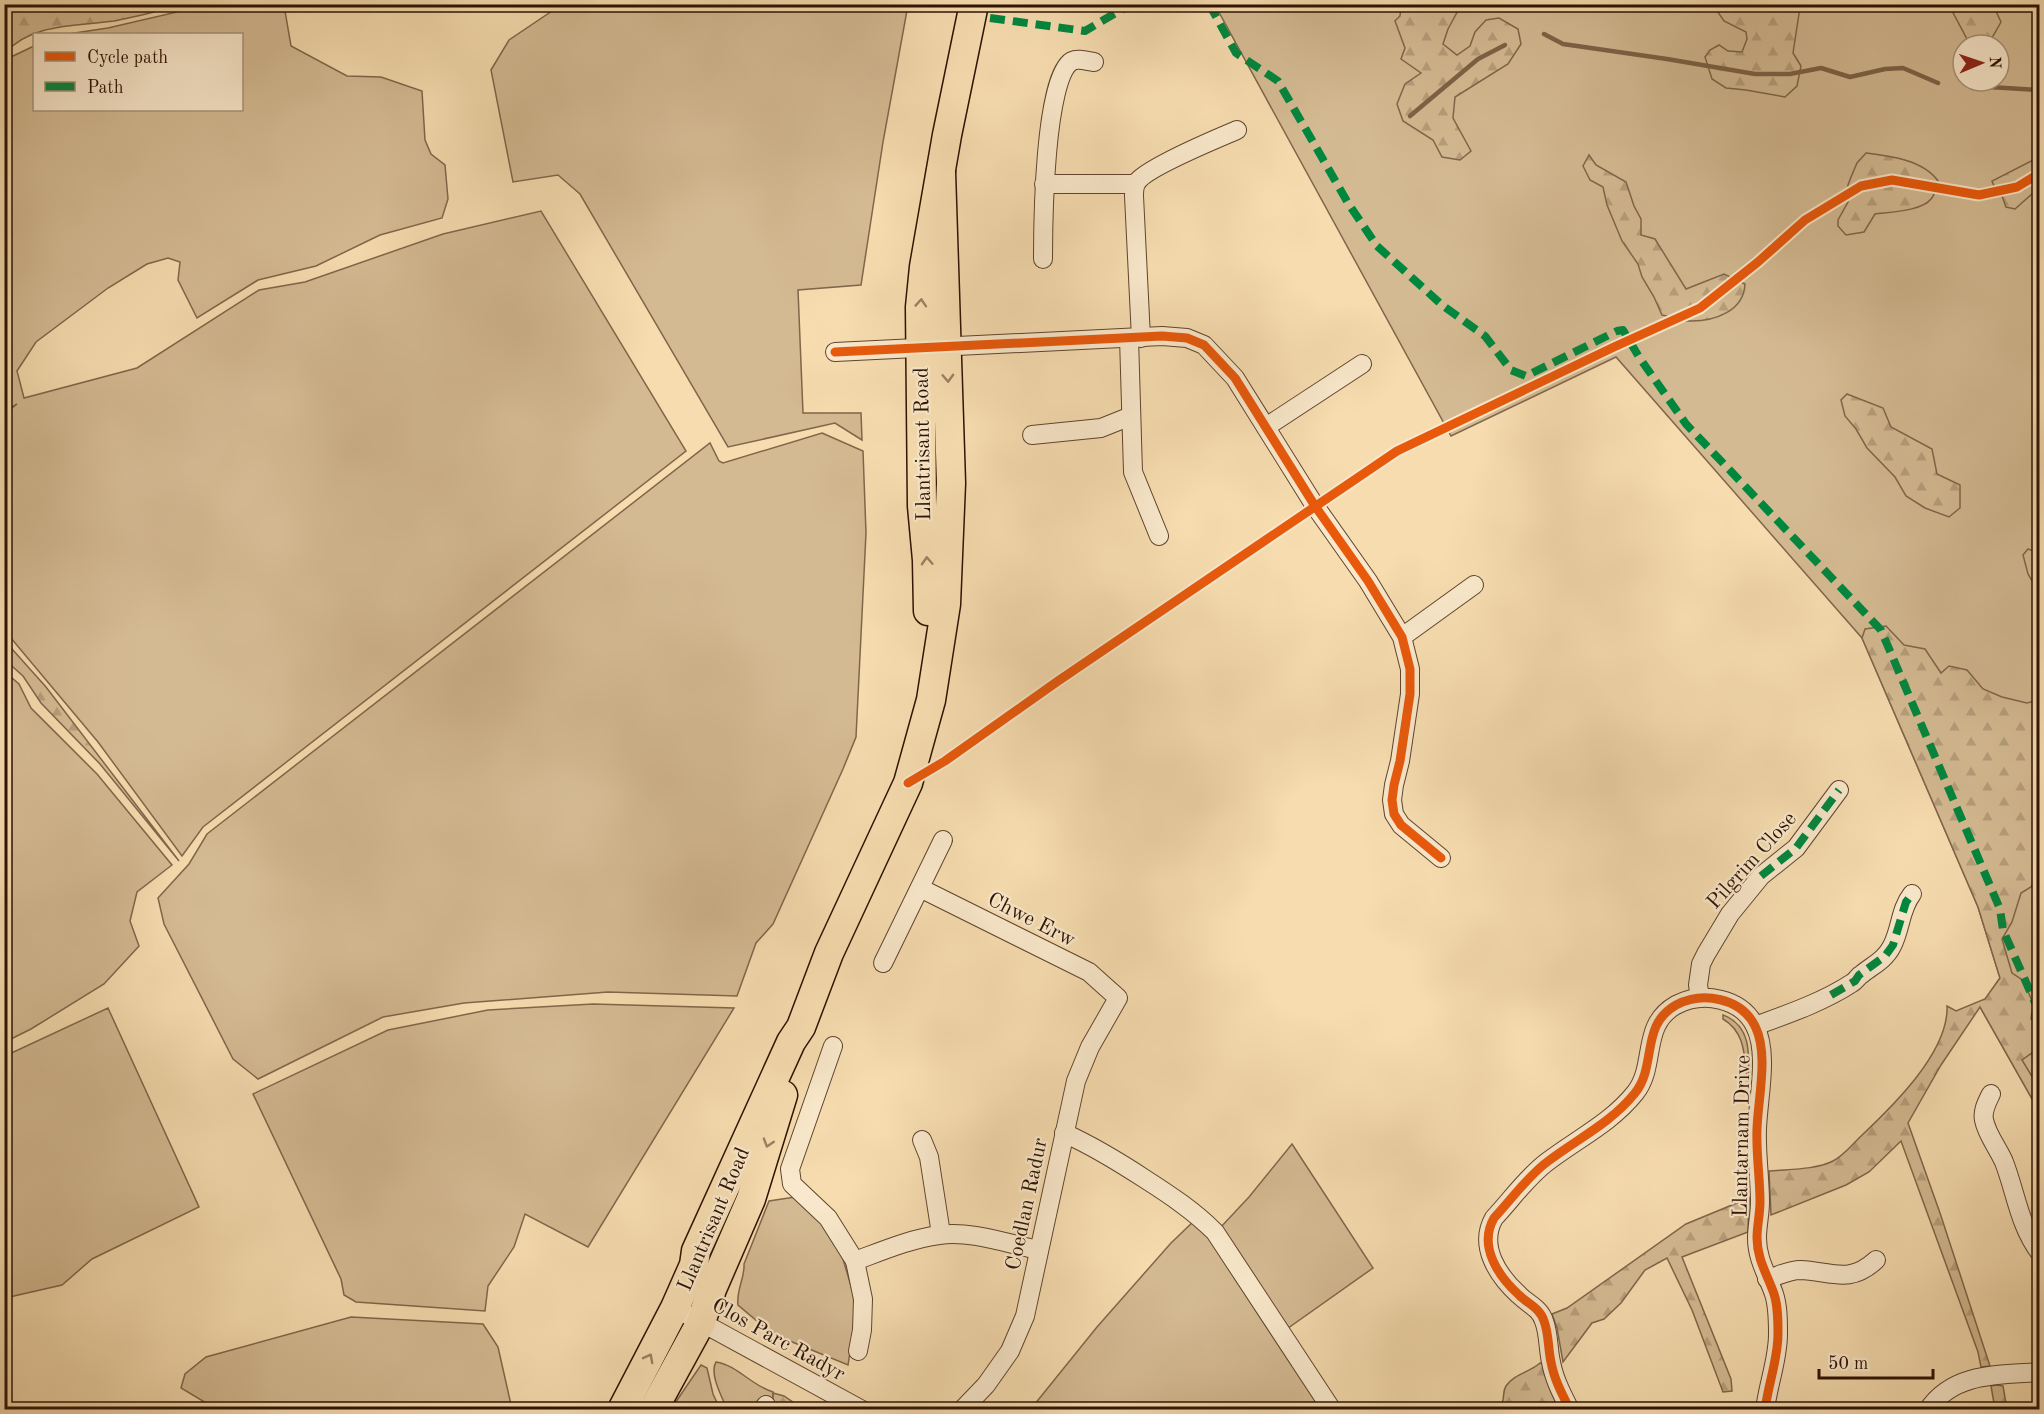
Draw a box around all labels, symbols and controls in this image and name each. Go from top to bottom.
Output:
legend [33,33,243,111]
north arrow [1951,33,2011,93]
text: Cycle path [87,49,168,67]
text: N [1986,56,2002,70]
text: Path [87,79,124,97]
one-way arrow [914,298,927,307]
street label: Llantrisant Road [912,367,935,521]
one-way arrow [942,373,955,382]
one-way arrow [921,556,934,565]
street label: Pilgrim Close [1703,808,1801,914]
street label: Chwe Erw [984,889,1079,951]
street label: Llantarnam Drive [1731,1055,1754,1217]
street label: Coedlan Radur [1003,1136,1052,1272]
one-way arrow [763,1137,775,1148]
street label: Llantrisant Road [675,1145,754,1295]
street label: Clos Parc Radyr [708,1295,849,1386]
scale bar [1819,1342,1933,1380]
one-way arrow [642,1353,653,1364]
text: 50 m [1828,1355,1868,1373]

